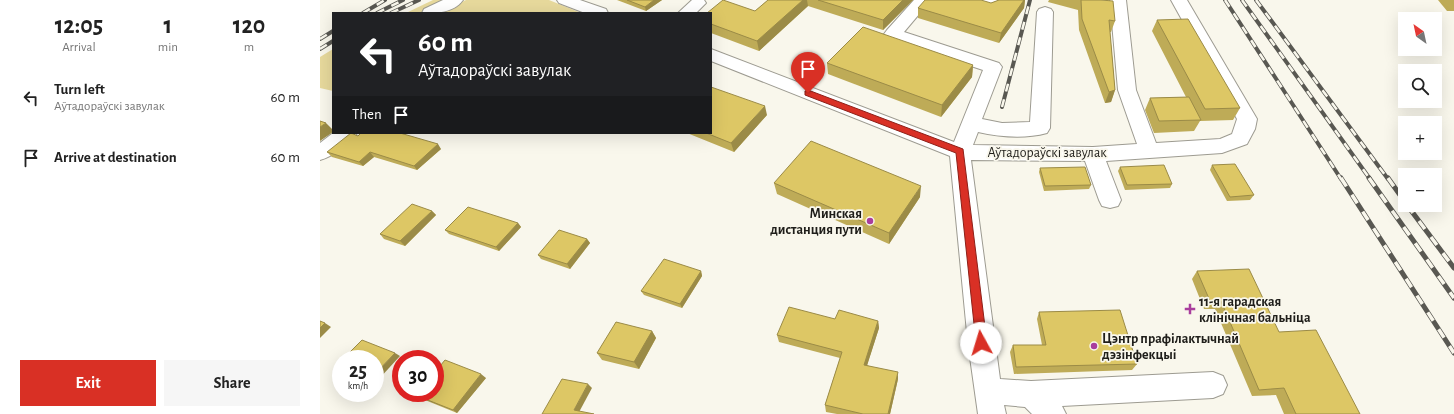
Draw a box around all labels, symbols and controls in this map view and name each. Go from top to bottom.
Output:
north arrow [1398,12,1442,56]
map controls [1398,12,1442,212]
text: 12:05 [55,14,103,38]
text: 1 [164,14,172,38]
text: 120 [233,14,265,38]
icon: left [352,28,404,80]
text: 60 m [418,29,473,57]
text: Arrival [62,41,96,54]
text: min [158,41,178,54]
text: m [244,41,254,54]
pin [791,52,825,93]
icon: arrive [797,58,819,80]
text: Аўтадораўскі завулак [418,62,571,80]
button: search [1398,64,1442,108]
text: Turn left [54,82,105,97]
icon: left [20,87,42,109]
text: 60 m [271,90,300,105]
text: Аўтадораўскі завулак [54,100,165,113]
icon: arrive [390,104,412,126]
text: Then [352,107,382,122]
button: + [1398,116,1442,160]
street label: Аўтадораўскі завулак [987,146,1107,160]
icon: arrive [20,147,42,169]
text: Arrive at destination [54,150,177,165]
text: 60 m [271,150,300,165]
button: − [1398,168,1442,212]
place label: Минская дистанция пути [770,207,862,237]
marker: Минская дистанция пути [865,216,875,226]
place label: 11-я гарадская клінічная бальніца [1199,295,1311,325]
marker: 11-я гарадская клінічная бальніца [1184,303,1196,315]
position arrow [960,322,1002,364]
place label: Цэнтр прафілактычнай дэзінфекцыі [1102,332,1239,362]
marker: Цэнтр прафілактычнай дэзінфекцыі [1089,341,1099,351]
speed limit sign: 30 [392,350,444,402]
button: Exit [20,360,156,406]
button: Share [164,360,300,406]
text: 25 [349,361,367,381]
text: km/h [348,381,368,391]

